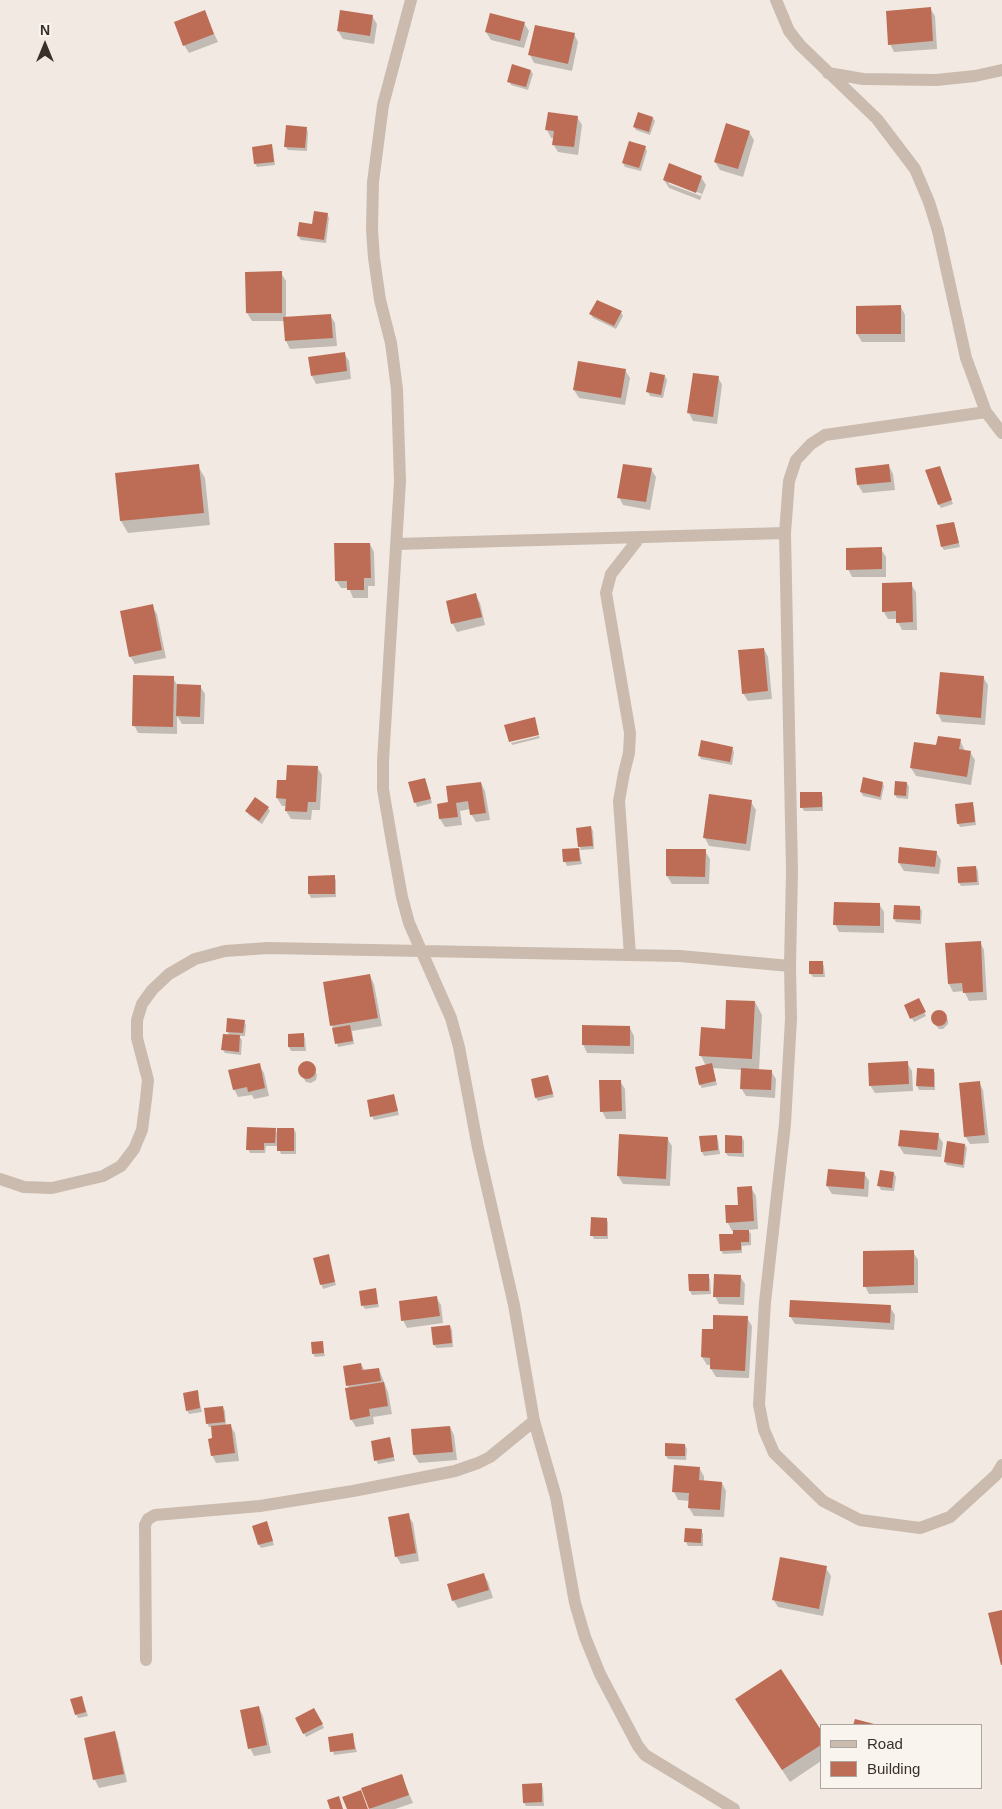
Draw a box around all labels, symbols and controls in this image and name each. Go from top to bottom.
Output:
north arrow [20,20,70,70]
text: N [40,22,50,38]
legend [820,1724,982,1789]
text: Road [867,1735,903,1752]
text: Building [867,1760,920,1777]

